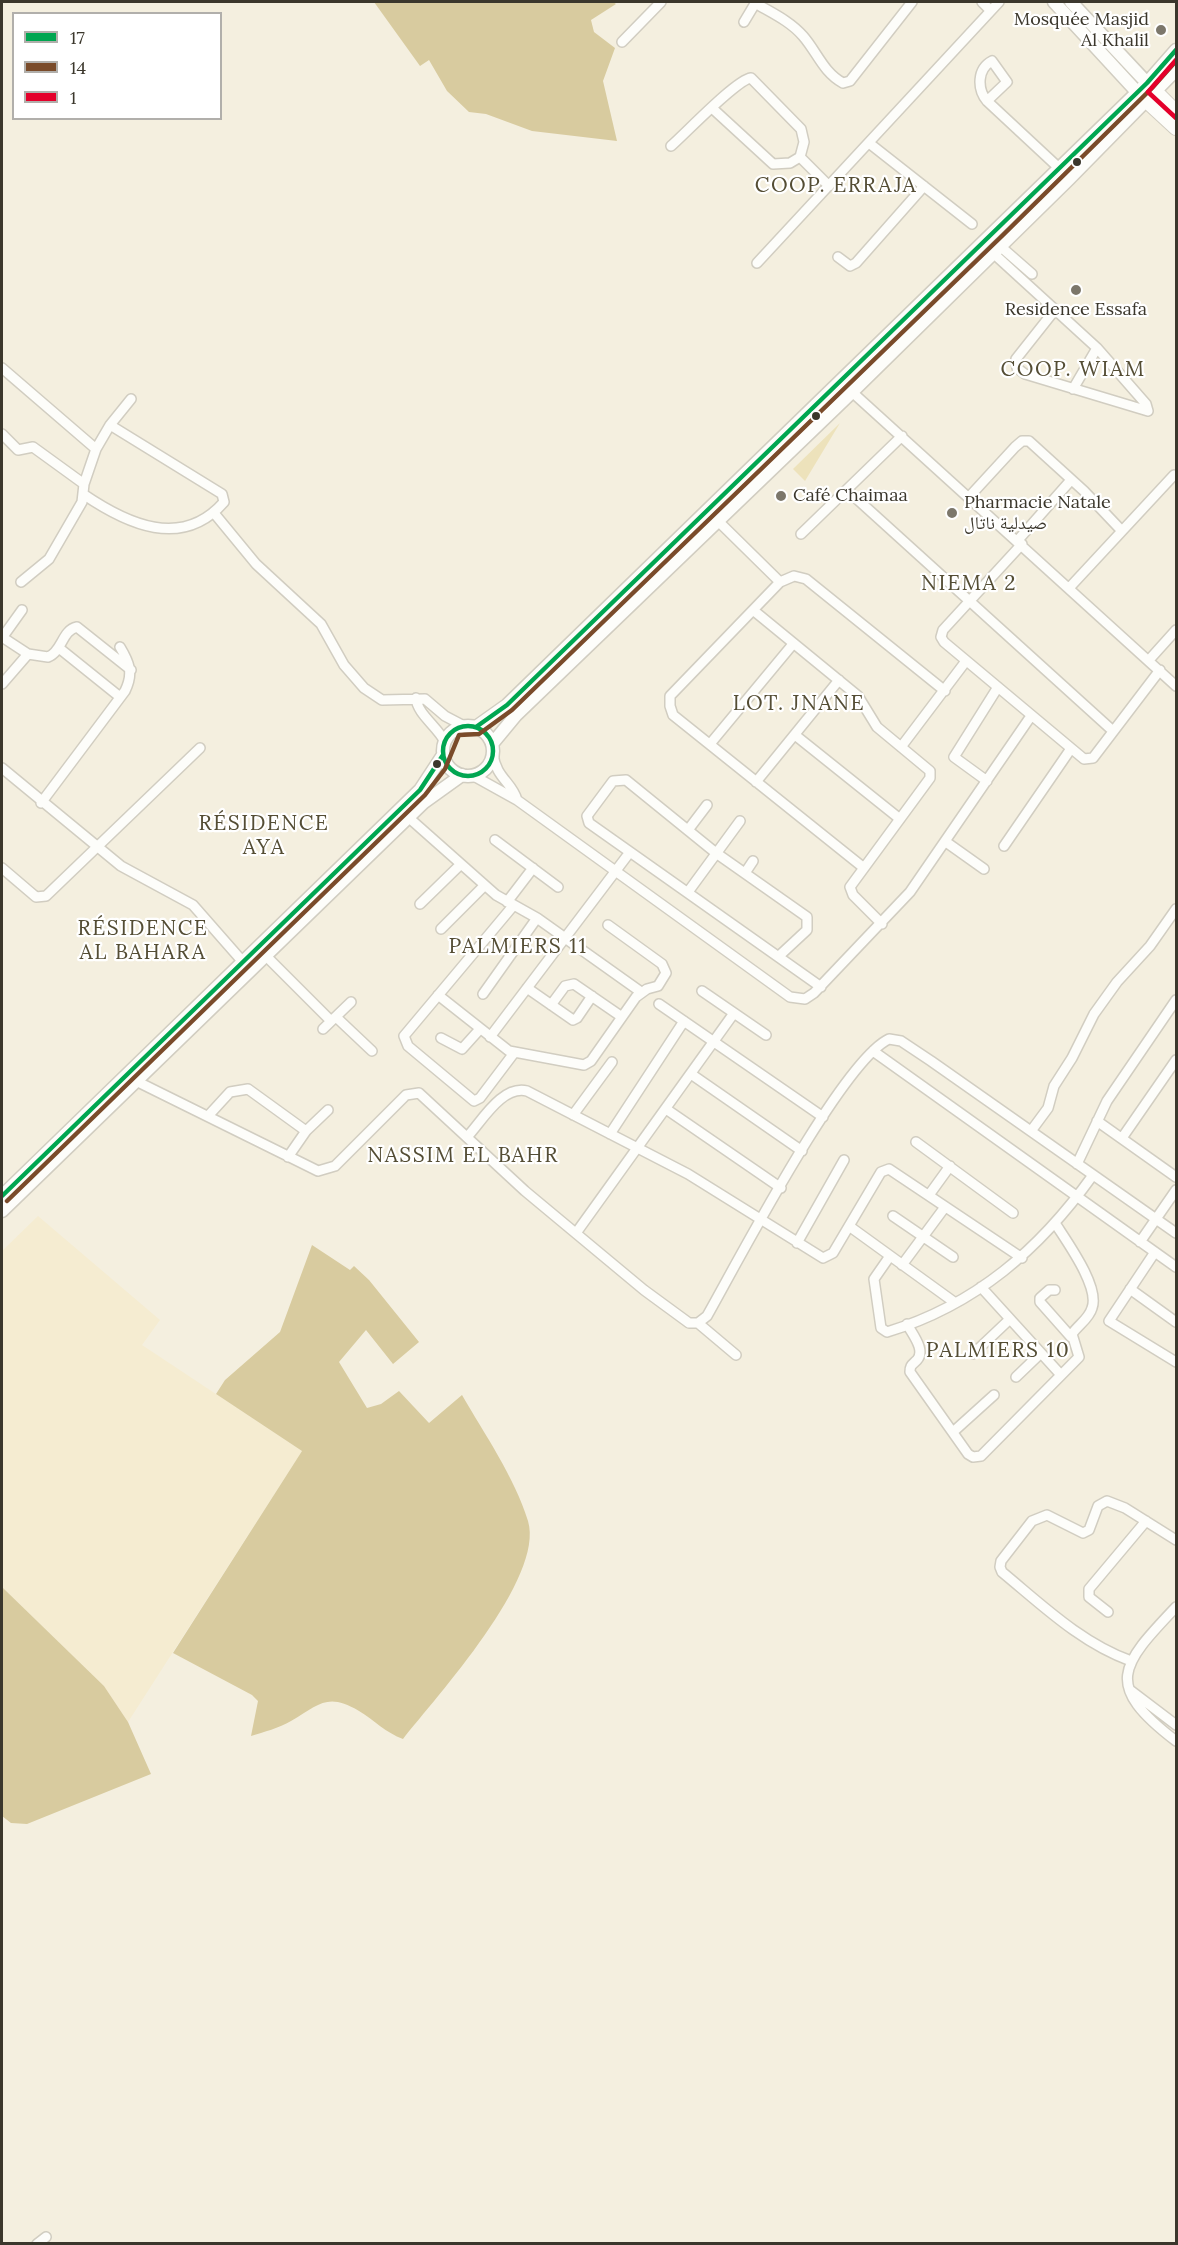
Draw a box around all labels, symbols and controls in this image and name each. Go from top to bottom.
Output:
place label: Mosquée Masjid Al Khalil [1014,9,1149,52]
legend [12,12,222,120]
marker: Mosquée Masjid Al Khalil [1154,23,1168,37]
text: 17 [70,26,85,49]
text: 14 [70,56,86,79]
text: 1 [70,86,77,109]
unlabelled marker [1071,156,1083,168]
district label: COOP. ERRAJA [755,173,917,199]
marker: Residence Essafa [1069,283,1083,297]
place label: Residence Essafa [1005,299,1147,321]
district label: COOP. WIAM [1001,357,1145,383]
unlabelled marker [810,410,822,422]
place label: Café Chaimaa [793,485,908,507]
marker: Café Chaimaa [774,489,788,503]
place label: Pharmacie Natale صيدلية ناتال [964,492,1111,534]
marker: Pharmacie Natale صيدلية ناتال [945,506,959,520]
district label: NIEMA 2 [921,571,1017,597]
district label: LOT. JNANE [733,691,865,717]
unlabelled marker [431,758,443,770]
district label: RÉSIDENCE AYA [199,811,329,861]
district label: RÉSIDENCE AL BAHARA [78,916,208,966]
district label: PALMIERS 11 [448,934,588,960]
district label: NASSIM EL BAHR [367,1143,559,1169]
district label: PALMIERS 10 [926,1338,1070,1364]

